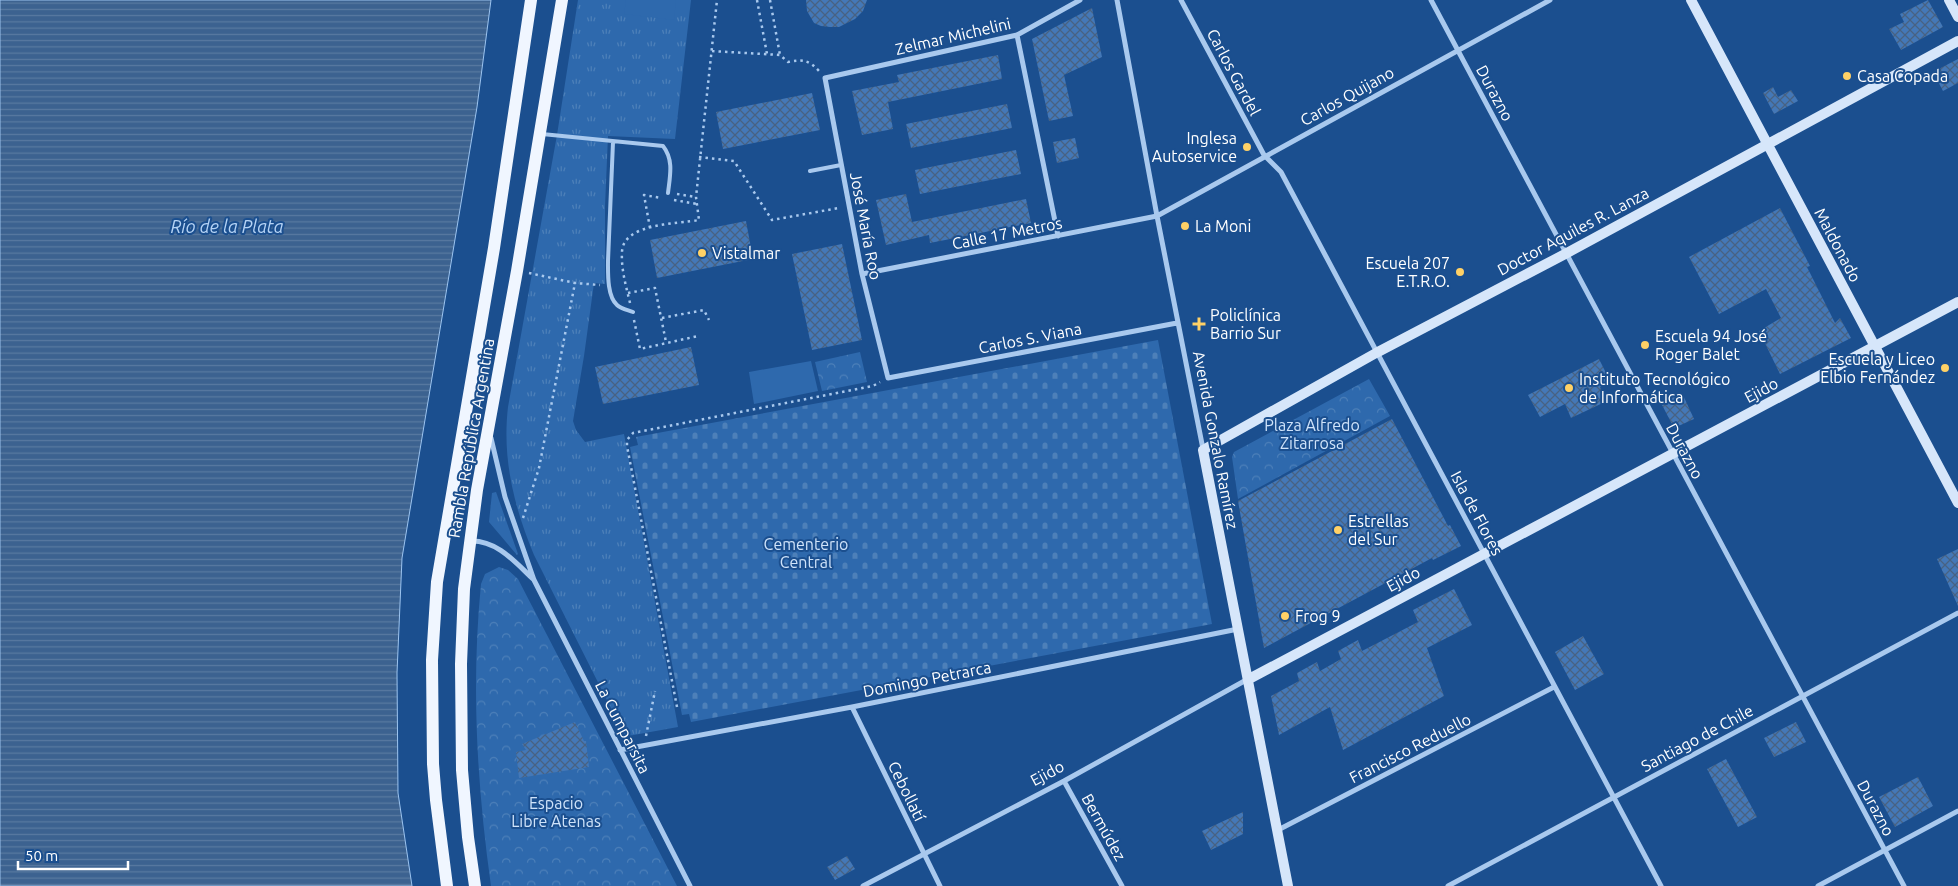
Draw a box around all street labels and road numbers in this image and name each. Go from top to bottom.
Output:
street label: Zelmar Michelini [893,14,1013,58]
street label: Carlos Gardel [1204,26,1264,118]
street label: Durazno [1473,62,1517,124]
street label: Carlos Quijano [1297,63,1397,129]
street label: José María Roo [847,171,885,281]
street label: Doctor Aquiles R. Lanza [1494,183,1652,279]
street label: Maldonado [1811,205,1865,285]
street label: Calle 17 Metros [950,213,1064,253]
street label: Carlos S. Viana [977,319,1083,357]
street label: Rambla República Argentina [445,337,497,539]
street label: Avenida Gonzalo Ramírez [1190,349,1242,531]
street label: Ejido [1741,374,1781,406]
street label: Durazno [1663,420,1707,482]
street label: Isla de Flores [1447,468,1507,558]
street label: Ejido [1383,563,1423,595]
street label: Domingo Petrarca [861,658,993,700]
street label: La Cumparsita [592,678,654,776]
street label: Santiago de Chile [1638,701,1756,775]
street label: Francisco Reduello [1346,710,1474,786]
street label: Ejido [1027,757,1067,789]
street label: Cebollatí [885,758,930,825]
street label: Durazno [1854,777,1898,839]
street label: Bermúdez [1078,790,1130,864]

